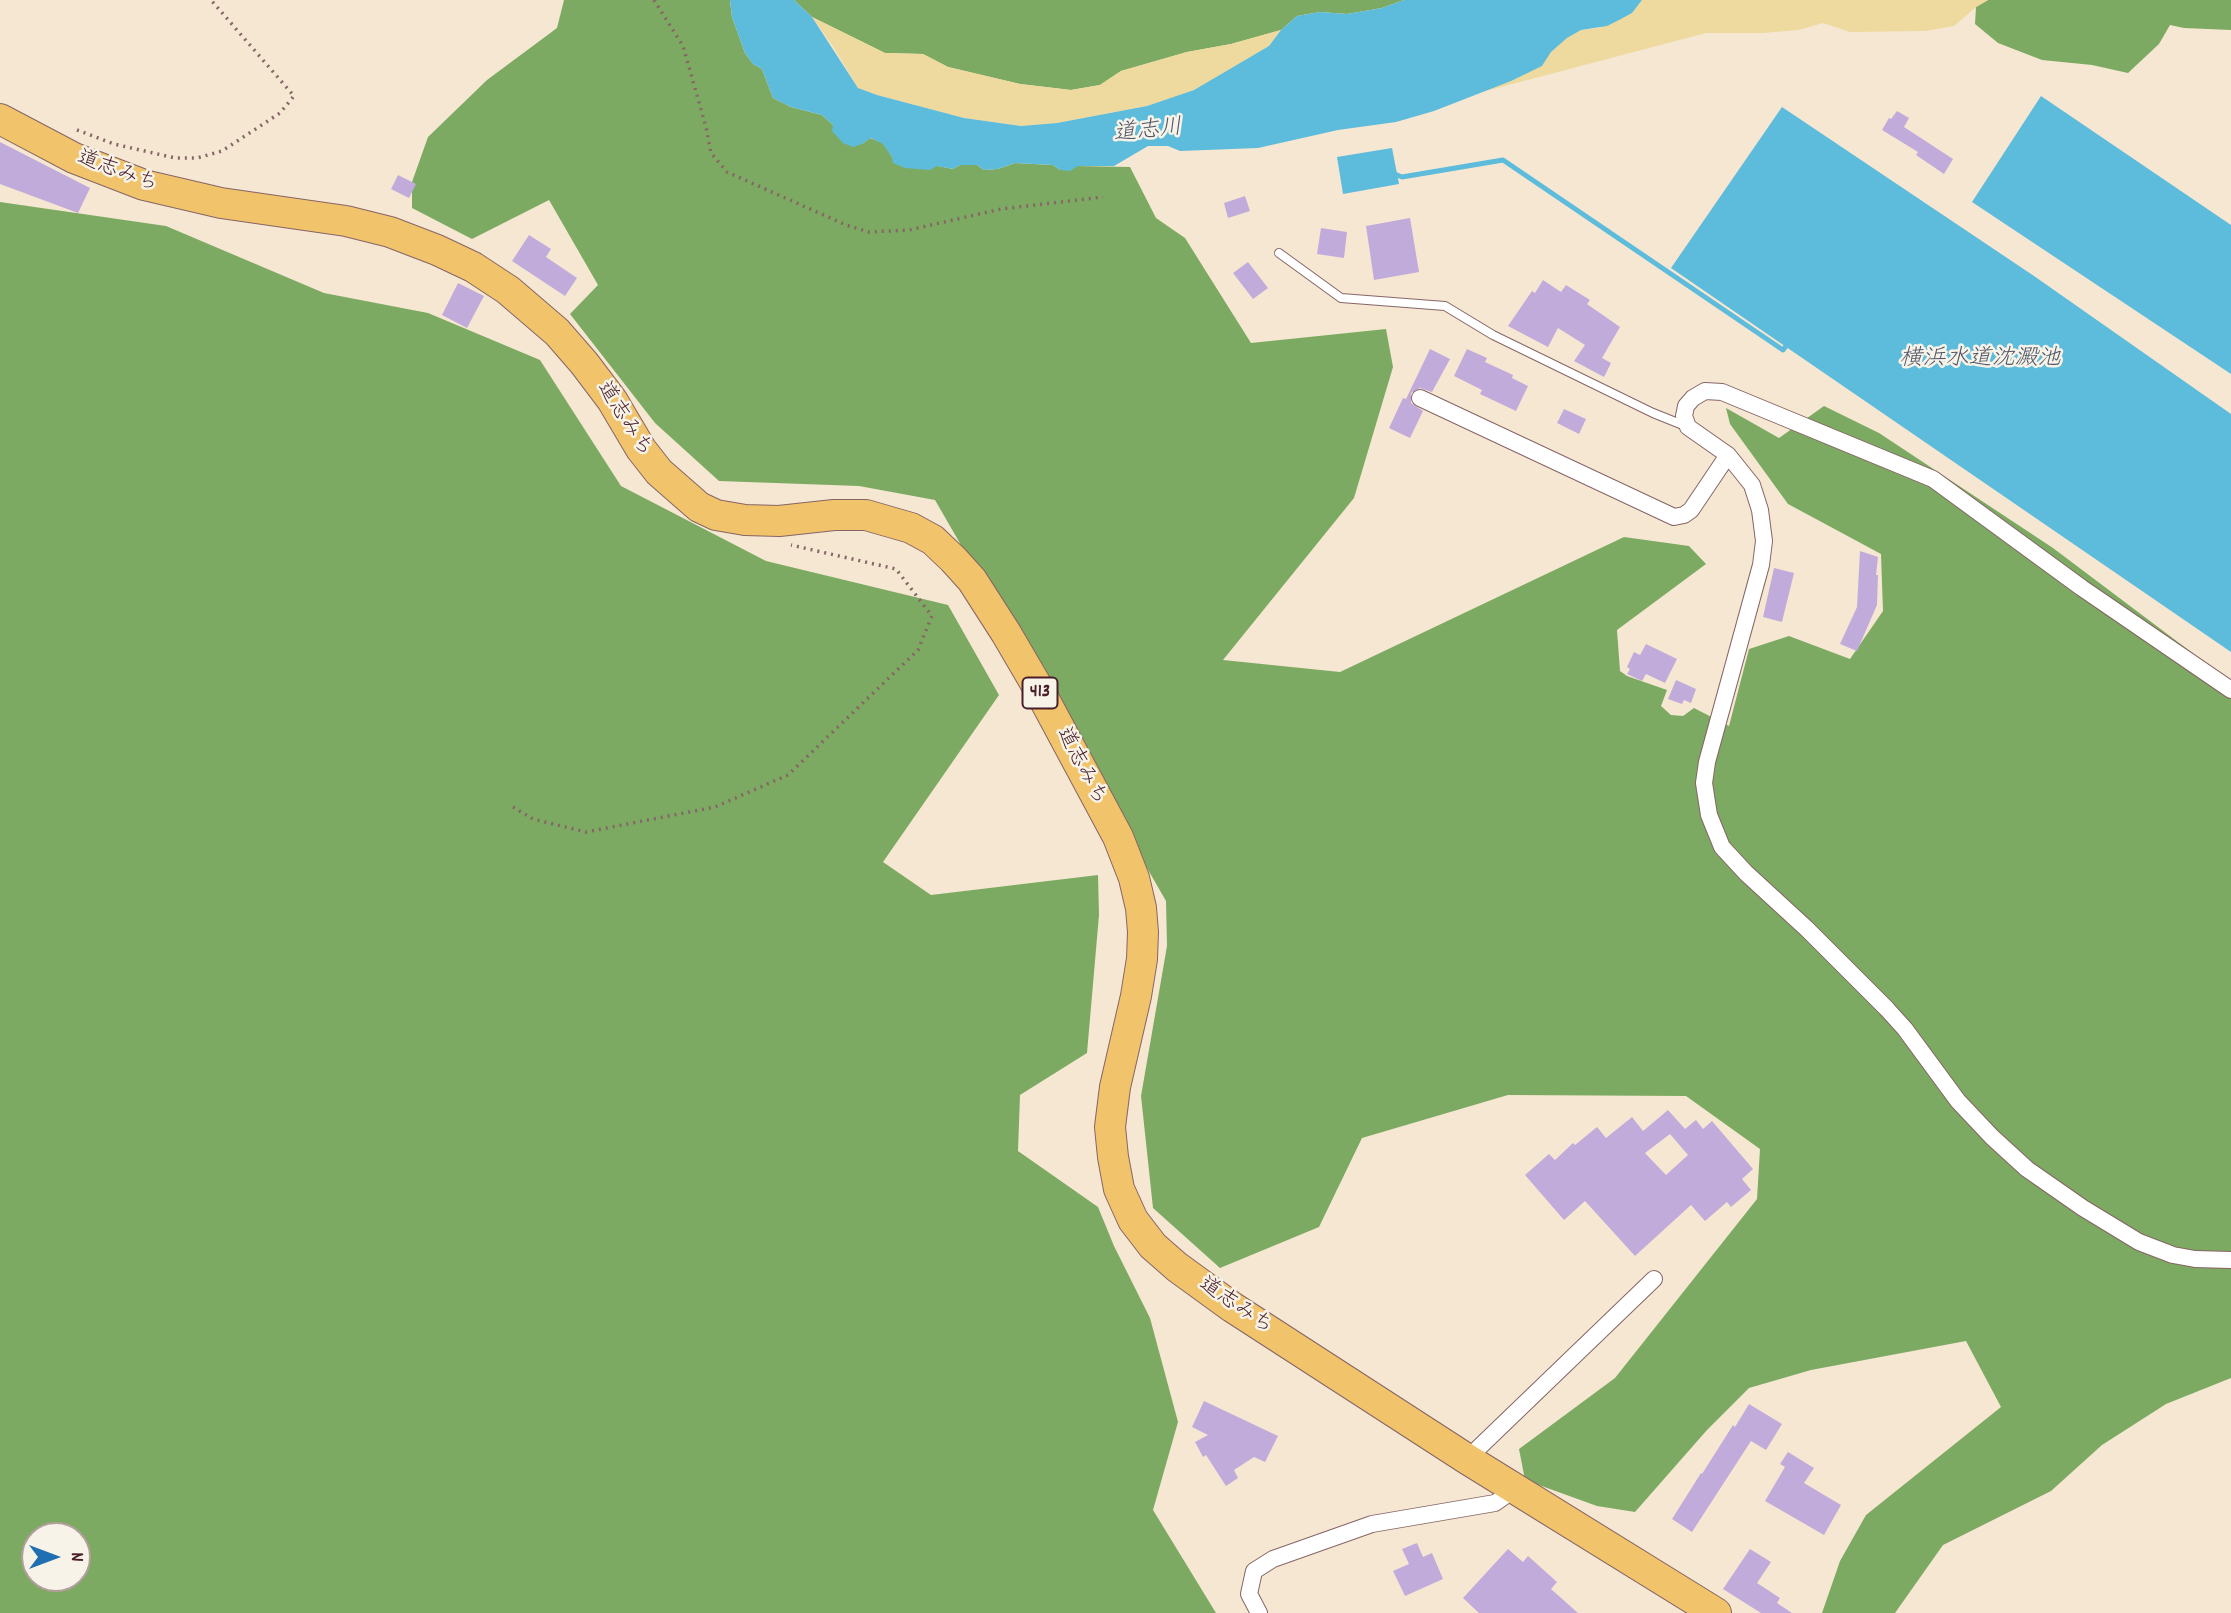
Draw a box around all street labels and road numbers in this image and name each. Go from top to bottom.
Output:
street label: 道志みち [73,147,161,199]
street label: 道志みち [590,378,656,462]
road number: 413 [1023,678,1058,708]
street label: 道志みち [1049,724,1111,810]
street label: 道志みち [1193,1273,1277,1341]

